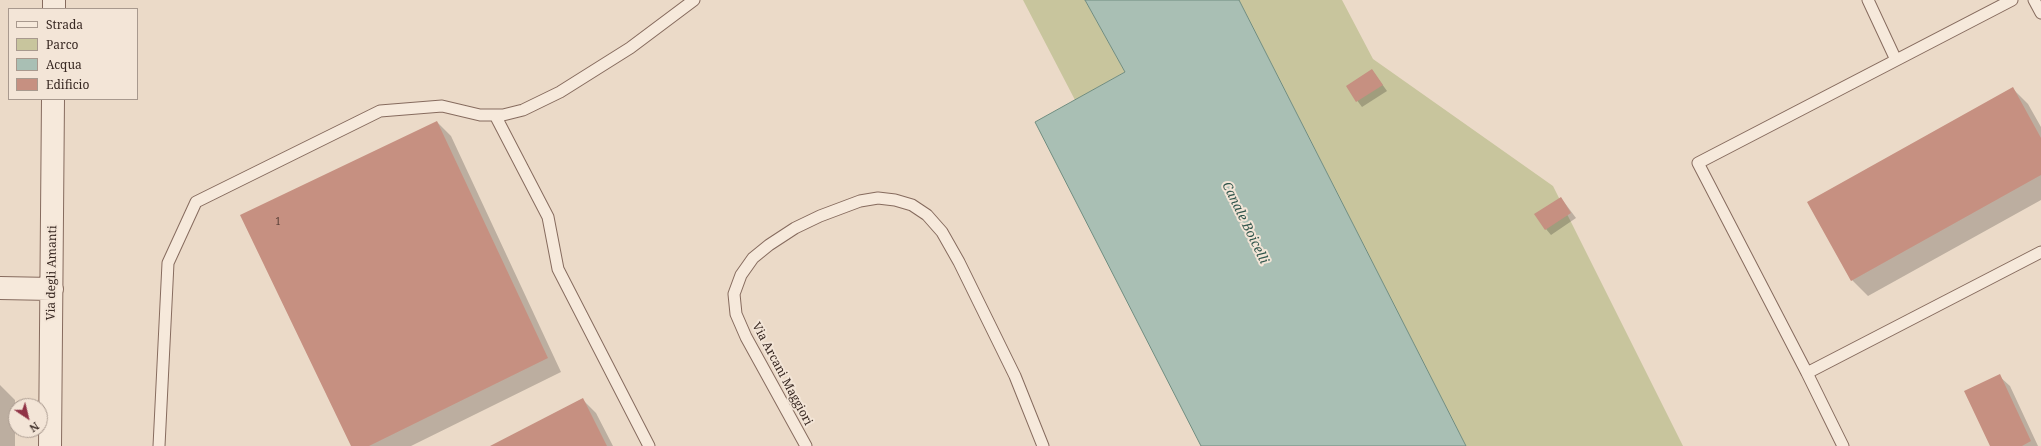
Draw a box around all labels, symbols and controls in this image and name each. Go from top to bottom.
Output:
legend [8,8,138,100]
text: Strada [46,16,83,33]
text: Parco [46,36,78,53]
text: Acqua [46,56,82,73]
text: Edificio [46,76,89,93]
water label: Canale Boicelli [1218,179,1272,267]
house number: 1 [275,216,281,228]
street label: Via degli Amanti [44,225,60,321]
street label: Via Arcani Maggiori [749,320,815,428]
north arrow [8,398,48,438]
text: N [27,419,42,436]

